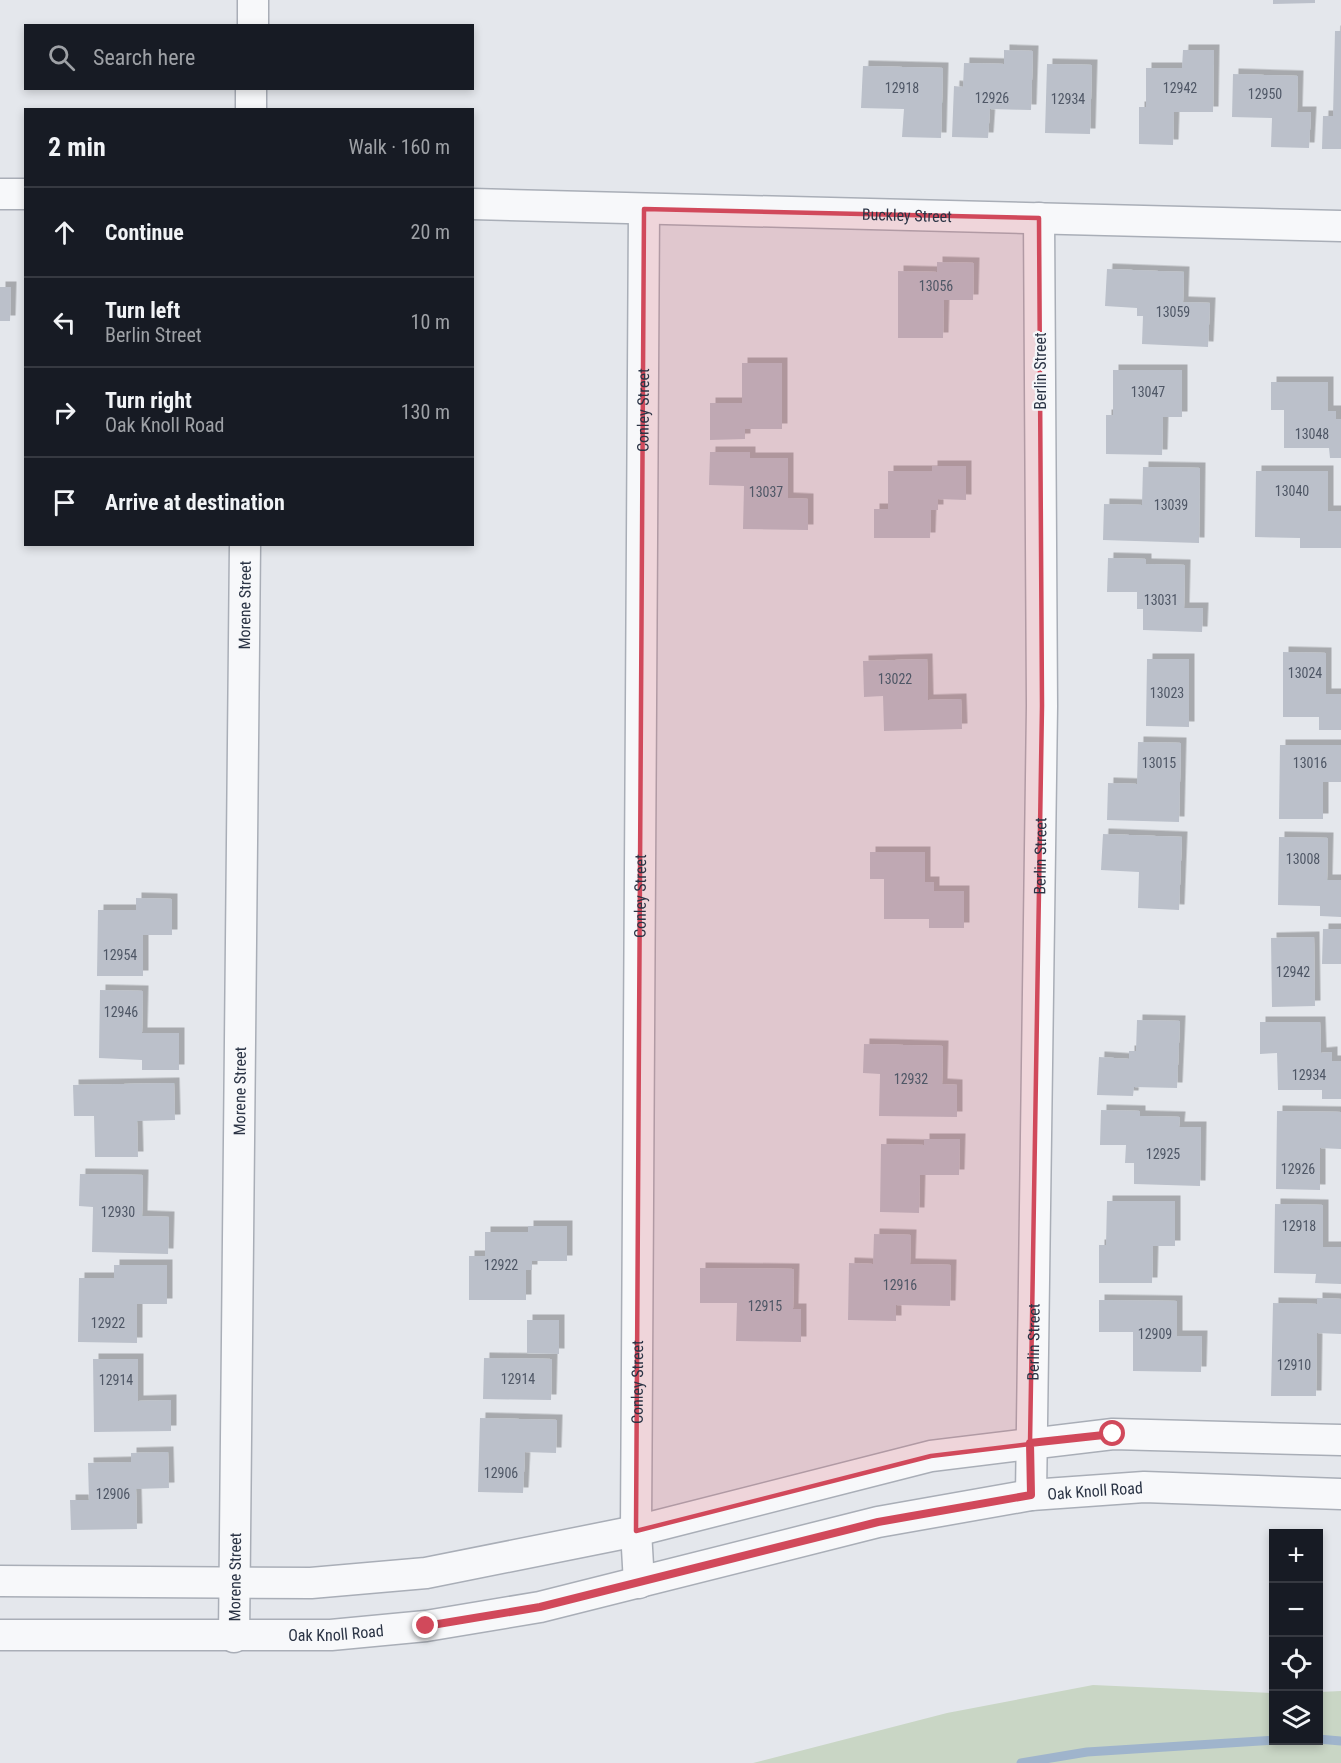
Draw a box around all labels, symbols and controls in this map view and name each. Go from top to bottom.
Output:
search box [24,24,474,90]
icon: search [45,41,78,74]
text: Search here [93,45,195,70]
house number: 12918 [885,80,919,96]
house number: 12942 [1163,80,1197,96]
house number: 12950 [1248,86,1282,102]
house number: 12926 [975,90,1009,106]
house number: 12934 [1051,91,1085,107]
text: 2 min [48,132,106,162]
text: Walk · 160 m [349,135,450,159]
street label: Buckley Street [862,204,952,226]
icon: ahead [48,216,81,249]
text: Continue [105,220,184,245]
text: 20 m [411,220,450,244]
house number: 13056 [919,278,953,294]
text: Turn left [105,298,180,323]
house number: 13059 [1156,304,1190,320]
icon: left [48,306,81,339]
text: 10 m [411,310,450,334]
text: Berlin Street [105,323,202,347]
street label: Berlin Street [1031,332,1050,410]
street label: Conley Street [633,368,653,452]
house number: 13047 [1131,384,1165,400]
text: Turn right [105,388,192,413]
icon: right [48,396,81,429]
text: 130 m [401,400,450,424]
text: Oak Knoll Road [105,413,225,437]
house number: 13048 [1295,426,1329,442]
house number: 13040 [1275,483,1309,499]
house number: 13037 [749,484,783,500]
icon: arrive [48,486,81,519]
text: Arrive at destination [105,490,285,515]
house number: 13039 [1154,497,1188,513]
street label: Morene Street [234,560,254,650]
house number: 13031 [1144,592,1178,608]
house number: 13024 [1288,665,1322,681]
house number: 13022 [878,671,912,687]
house number: 13023 [1150,685,1184,701]
house number: 13015 [1142,755,1176,771]
house number: 13016 [1293,755,1327,771]
street label: Berlin Street [1030,817,1050,895]
house number: 13008 [1286,851,1320,867]
street label: Conley Street [630,854,650,938]
house number: 12954 [103,947,137,963]
house number: 12942 [1276,964,1310,980]
house number: 12946 [104,1004,138,1020]
street label: Morene Street [230,1046,249,1136]
house number: 12934 [1292,1067,1326,1083]
house number: 12932 [894,1071,928,1087]
house number: 12925 [1146,1146,1180,1162]
house number: 12926 [1281,1161,1315,1177]
house number: 12930 [101,1204,135,1220]
house number: 12918 [1282,1218,1316,1234]
house number: 12922 [484,1257,518,1273]
house number: 12916 [883,1277,917,1293]
house number: 12915 [748,1298,782,1314]
street label: Berlin Street [1023,1303,1043,1381]
house number: 12922 [91,1315,125,1331]
house number: 12909 [1138,1326,1172,1342]
street label: Conley Street [627,1340,647,1424]
house number: 12910 [1277,1357,1311,1373]
house number: 12914 [501,1371,535,1387]
house number: 12914 [99,1372,133,1388]
route start [1099,1420,1125,1446]
house number: 12906 [484,1465,518,1481]
street label: Oak Knoll Road [1047,1478,1143,1503]
house number: 12906 [96,1486,130,1502]
map controls [1269,1529,1323,1745]
button: + [1269,1529,1323,1583]
street label: Morene Street [225,1532,245,1621]
button: − [1269,1583,1323,1637]
route end [412,1612,438,1638]
street label: Oak Knoll Road [288,1621,384,1645]
button: locate [1269,1637,1323,1691]
button: layers [1269,1691,1323,1745]

